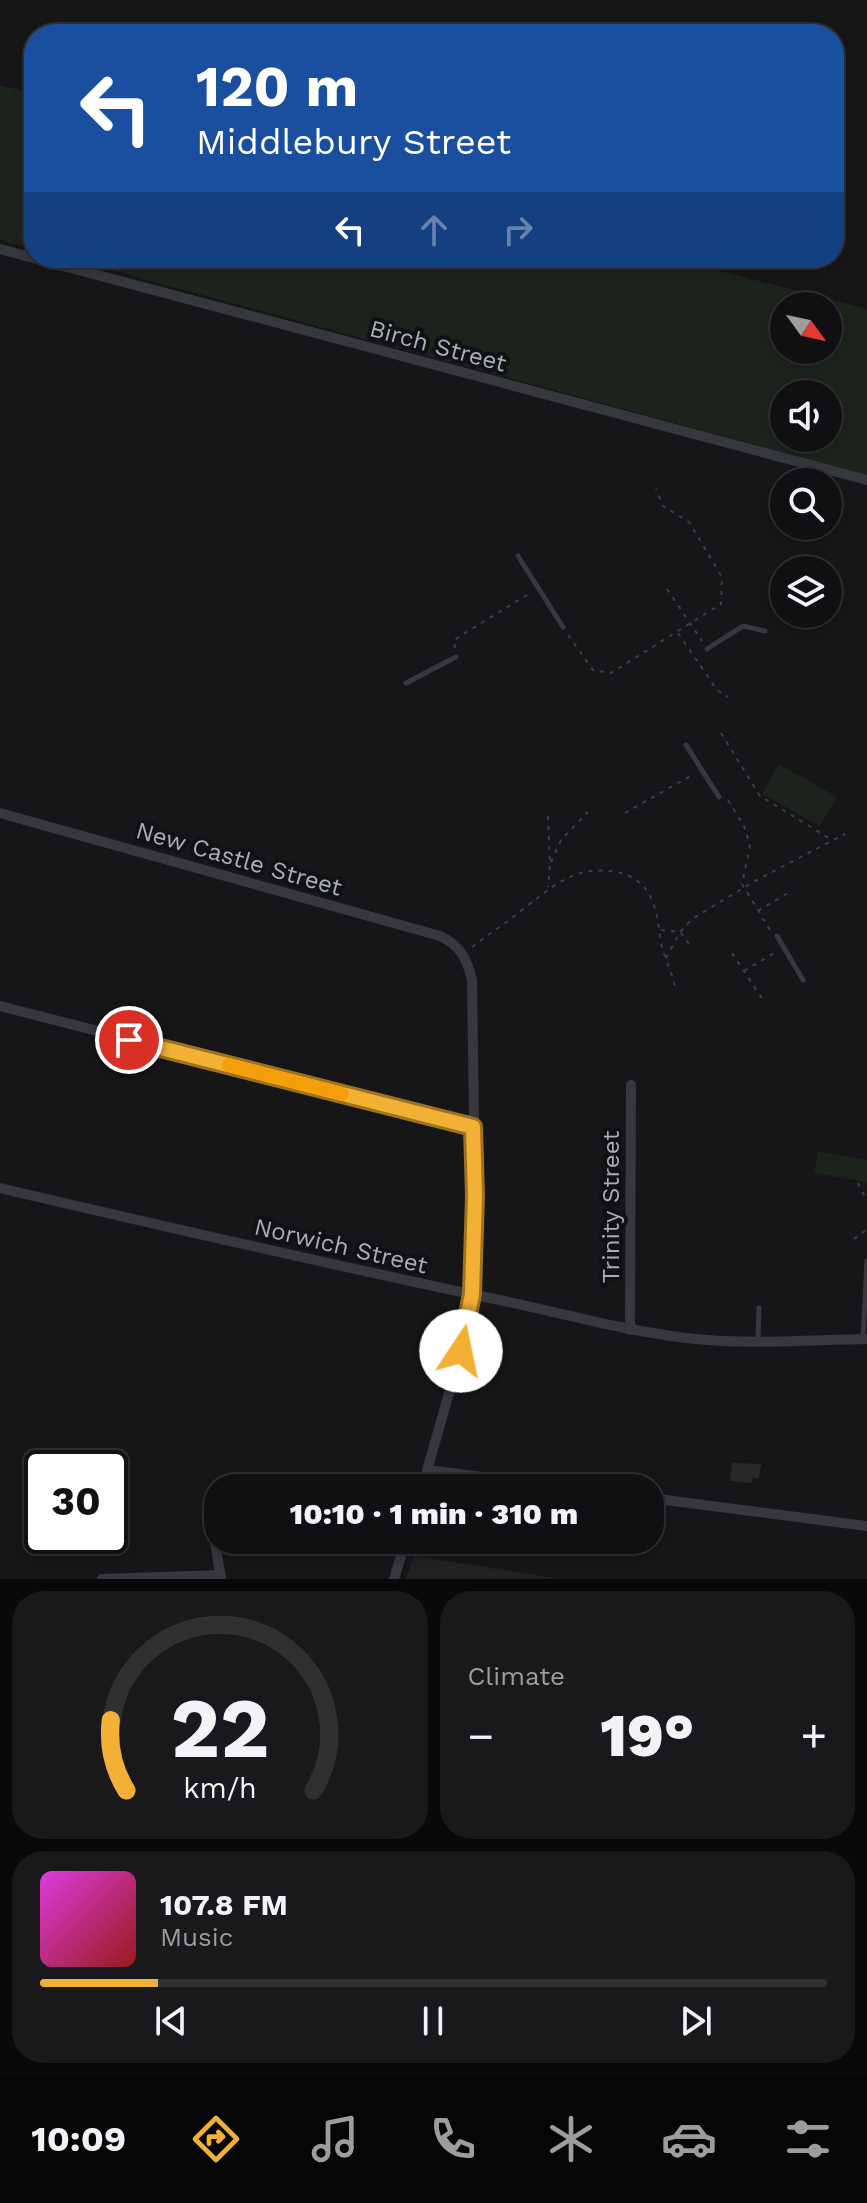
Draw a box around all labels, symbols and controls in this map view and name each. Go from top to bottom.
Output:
text: 120 m [196,54,358,120]
icon: left [64,56,168,160]
text: Middlebury Street [196,121,511,163]
icon: left [328,208,372,252]
icon: ahead [412,208,456,252]
icon: right [496,208,540,252]
north arrow [770,292,842,364]
map controls [770,292,842,628]
street label: Birch Street [367,314,509,378]
button: sound [770,380,842,452]
button: search [770,468,842,540]
button: layers [770,556,842,628]
street label: New Castle Street [133,816,345,902]
pin [95,1006,163,1074]
icon: arrive [107,1018,151,1062]
street label: Trinity Street [597,1131,625,1283]
street label: Norwich Street [252,1212,430,1280]
position arrow [419,1309,503,1393]
speed limit sign: 30 [24,1450,128,1554]
text: 10:10 · 1 min · 310 m [290,1496,578,1531]
text: Climate [468,1661,565,1691]
text: 22 [170,1680,269,1777]
text: 19° [600,1700,694,1771]
text: − [468,1710,494,1762]
text: + [800,1710,827,1762]
text: km/h [183,1771,257,1805]
text: 107.8 FM [160,1887,288,1922]
text: Music [160,1922,233,1952]
icon: previous [149,1999,193,2043]
icon: pause [411,1999,455,2043]
icon: next [674,1999,718,2043]
icon: directions [188,2111,244,2167]
icon: music [307,2111,363,2167]
icon: phone [425,2111,481,2167]
icon: climate [543,2111,599,2167]
icon: car [661,2111,717,2167]
icon: filters [780,2111,836,2167]
text: 10:09 [31,2118,126,2160]

